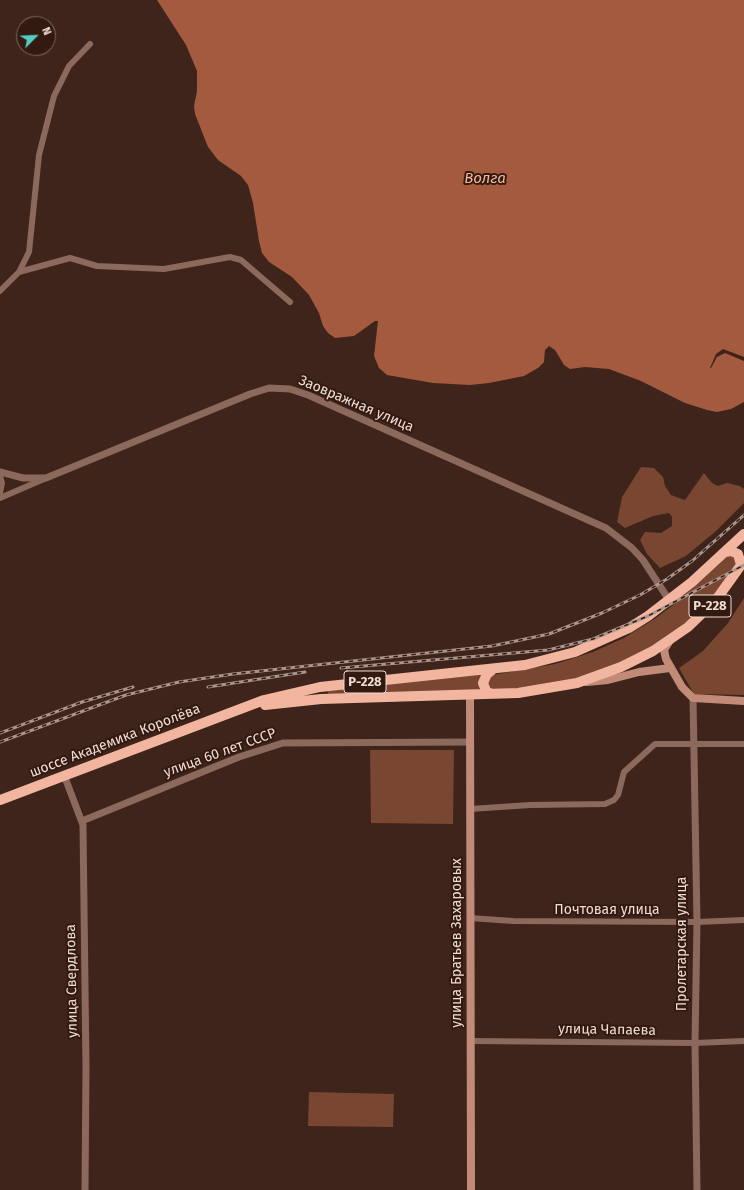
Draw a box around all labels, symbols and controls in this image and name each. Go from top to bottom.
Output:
north arrow [16,16,56,56]
text: N [39,25,54,37]
water label: Волга [464,170,506,188]
street label: Заовражная улица [296,372,416,436]
road number: Р-228 [689,595,731,617]
road number: Р-228 [344,671,386,693]
street label: шоссе Академика Королёва [27,701,203,781]
street label: улица 60 лет СССР [162,725,278,781]
street label: улица Братьев Захаровых [449,858,465,1028]
street label: Пролетарская улица [674,877,690,1011]
street label: Почтовая улица [554,902,660,918]
street label: улица Свердлова [63,924,81,1038]
street label: улица Чапаева [558,1021,656,1039]

